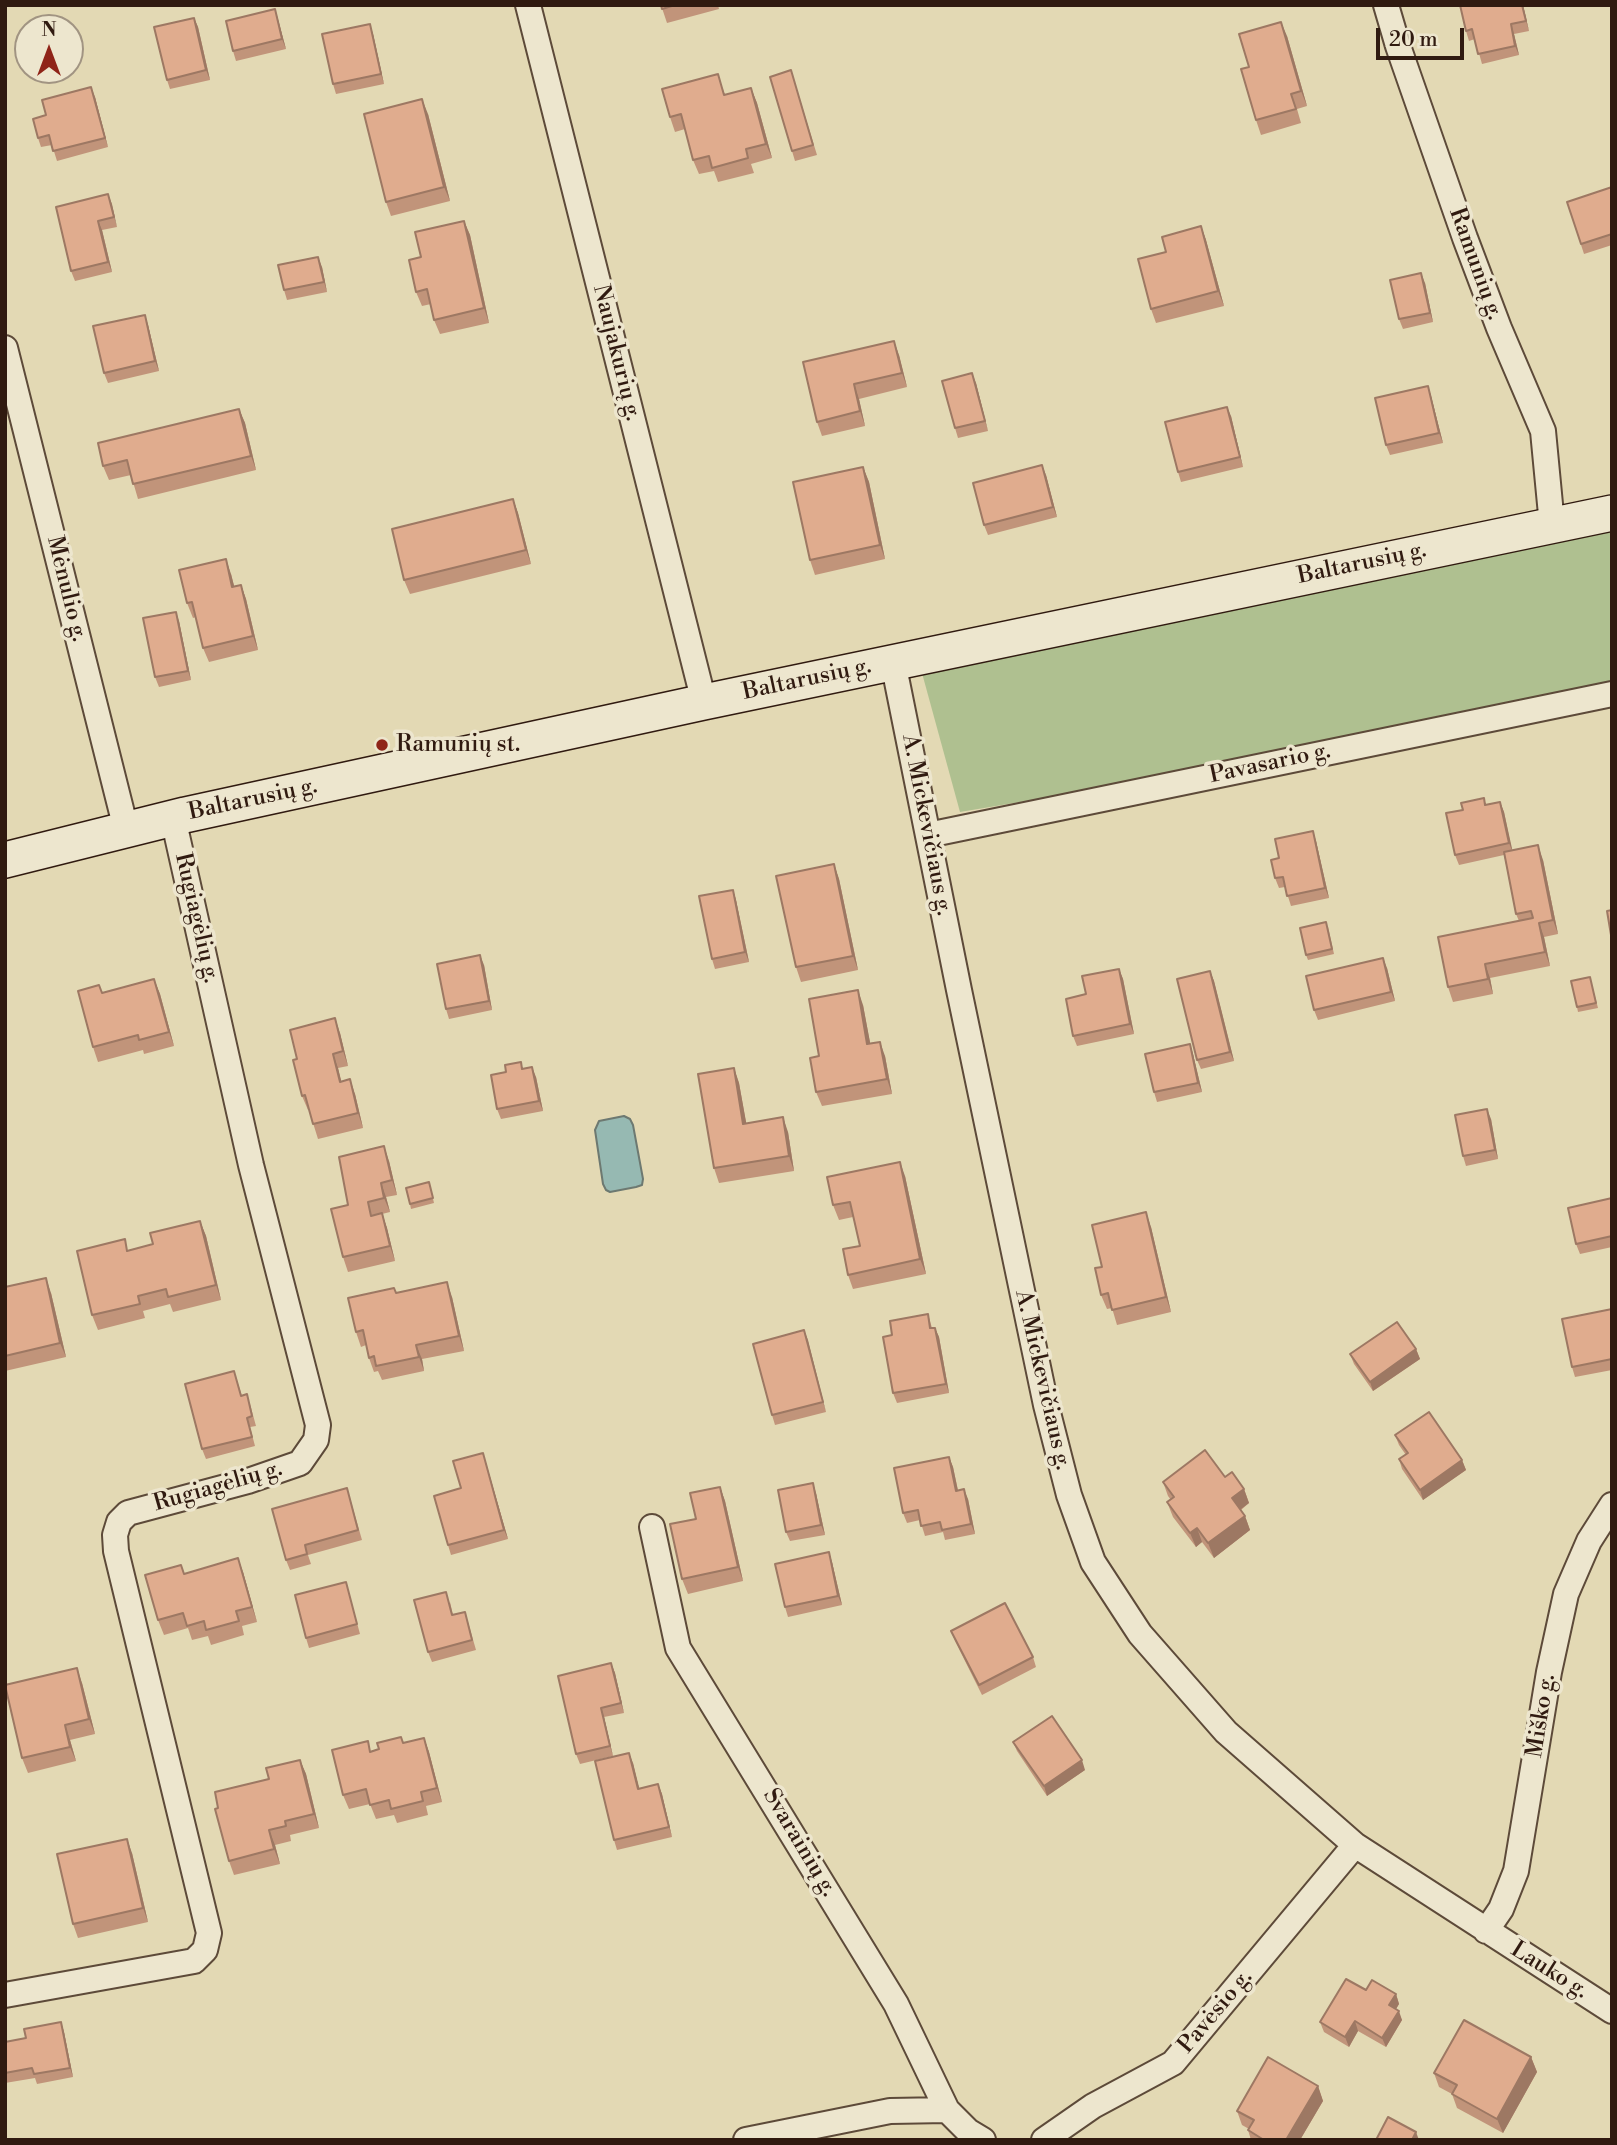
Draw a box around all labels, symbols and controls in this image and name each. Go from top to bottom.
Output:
north arrow [14,14,84,84]
scale bar [1379,14,1466,58]
text: N [41,18,57,42]
text: 20 m [1389,27,1438,53]
street label: Ramunių g. [1442,204,1508,324]
street label: Naujakurių g. [586,282,646,424]
street label: Mėnulio g. [40,533,92,645]
street label: Baltarusių g. [1295,537,1429,591]
street label: Baltarusių g. [740,653,874,707]
place label: Ramunių st. [396,731,520,759]
street label: A. Mickevičiaus g. [895,732,957,918]
marker: Ramunių st. [374,737,390,753]
street label: Pavasario g. [1207,738,1333,790]
street label: Baltarusių g. [186,773,320,827]
street label: Rugiagėlių g. [168,850,224,986]
street label: A. Mickevičiaus g. [1008,1287,1076,1473]
street label: Rugiagėlių g. [151,1455,285,1519]
street label: Miško g. [1522,1672,1562,1760]
street label: Svarainių g. [756,1784,842,1902]
street label: Lauko g. [1505,1936,1593,2006]
street label: Pavėsio g. [1173,1964,1259,2060]

